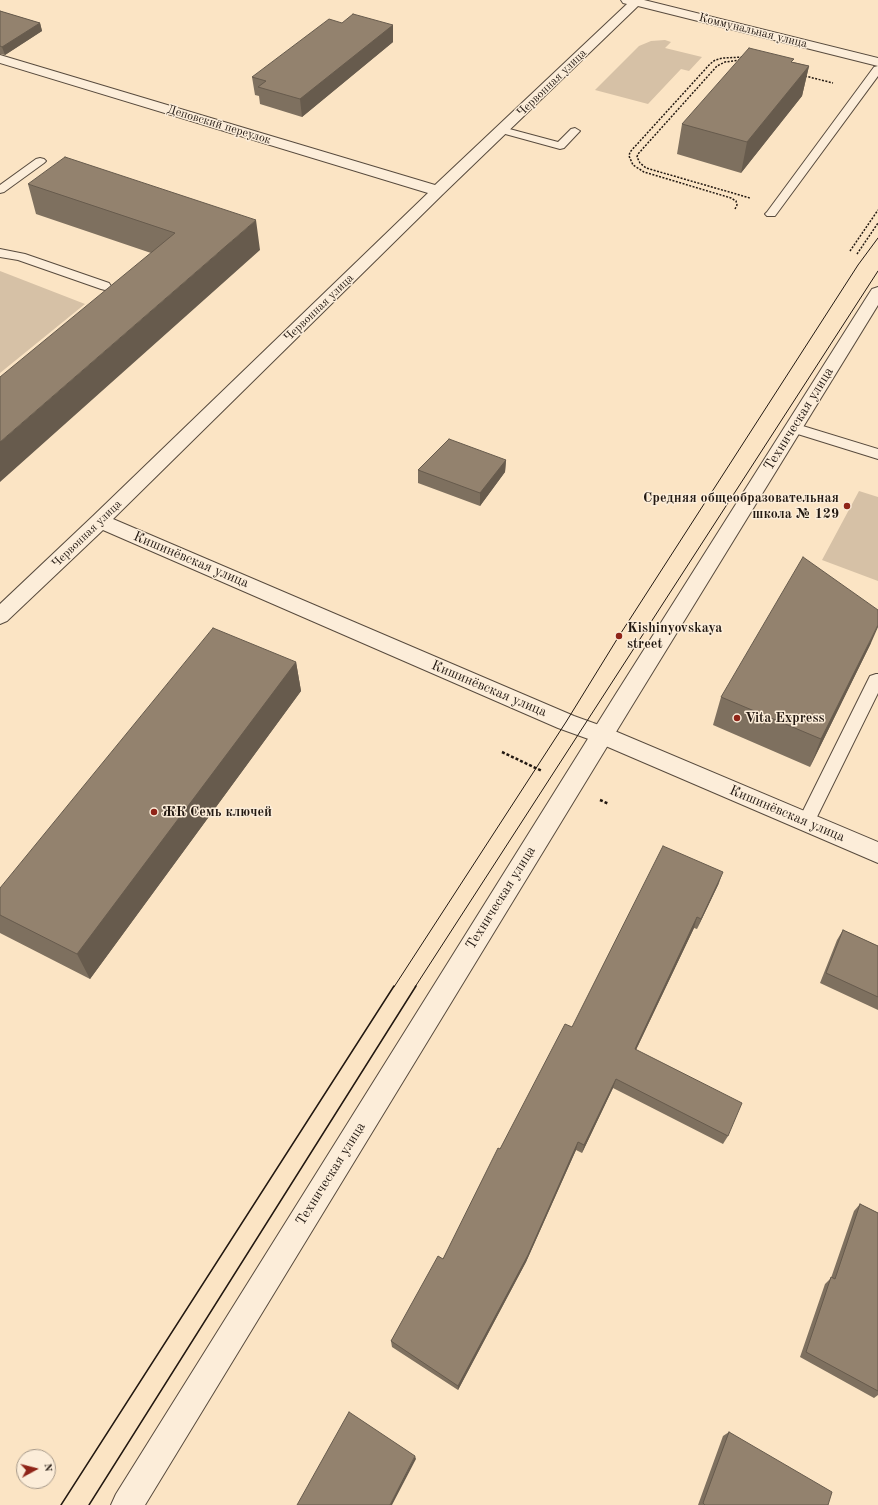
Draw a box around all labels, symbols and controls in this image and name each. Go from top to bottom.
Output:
street label: Коммунальная улица [697,11,809,51]
street label: Червонная улица [514,46,590,120]
street label: Деповский переулок [165,102,273,148]
street label: Червонная улица [281,271,357,345]
street label: Техническая улица [760,364,838,474]
place label: Средняя общеобразовательная школа № 129 [643,490,839,522]
street label: Червонная улица [49,497,125,571]
marker: Средняя общеобразовательная школа № 129 [842,501,852,511]
street label: Кишинёвская улица [131,528,251,592]
place label: Kishinyovskaya street [627,620,722,652]
marker: Kishinyovskaya street [614,631,624,641]
street label: Кишинёвская улица [429,657,549,721]
place label: Vita Express [745,710,824,726]
marker: Vita Express [732,713,742,723]
street label: Кишинёвская улица [727,782,847,846]
place label: ЖК Семь ключей [162,804,272,820]
marker: ЖК Семь ключей [149,807,159,817]
street label: Техническая улица [462,843,540,953]
street label: Техническая улица [292,1119,370,1229]
north arrow [16,1449,56,1489]
text: N [41,1463,53,1472]

